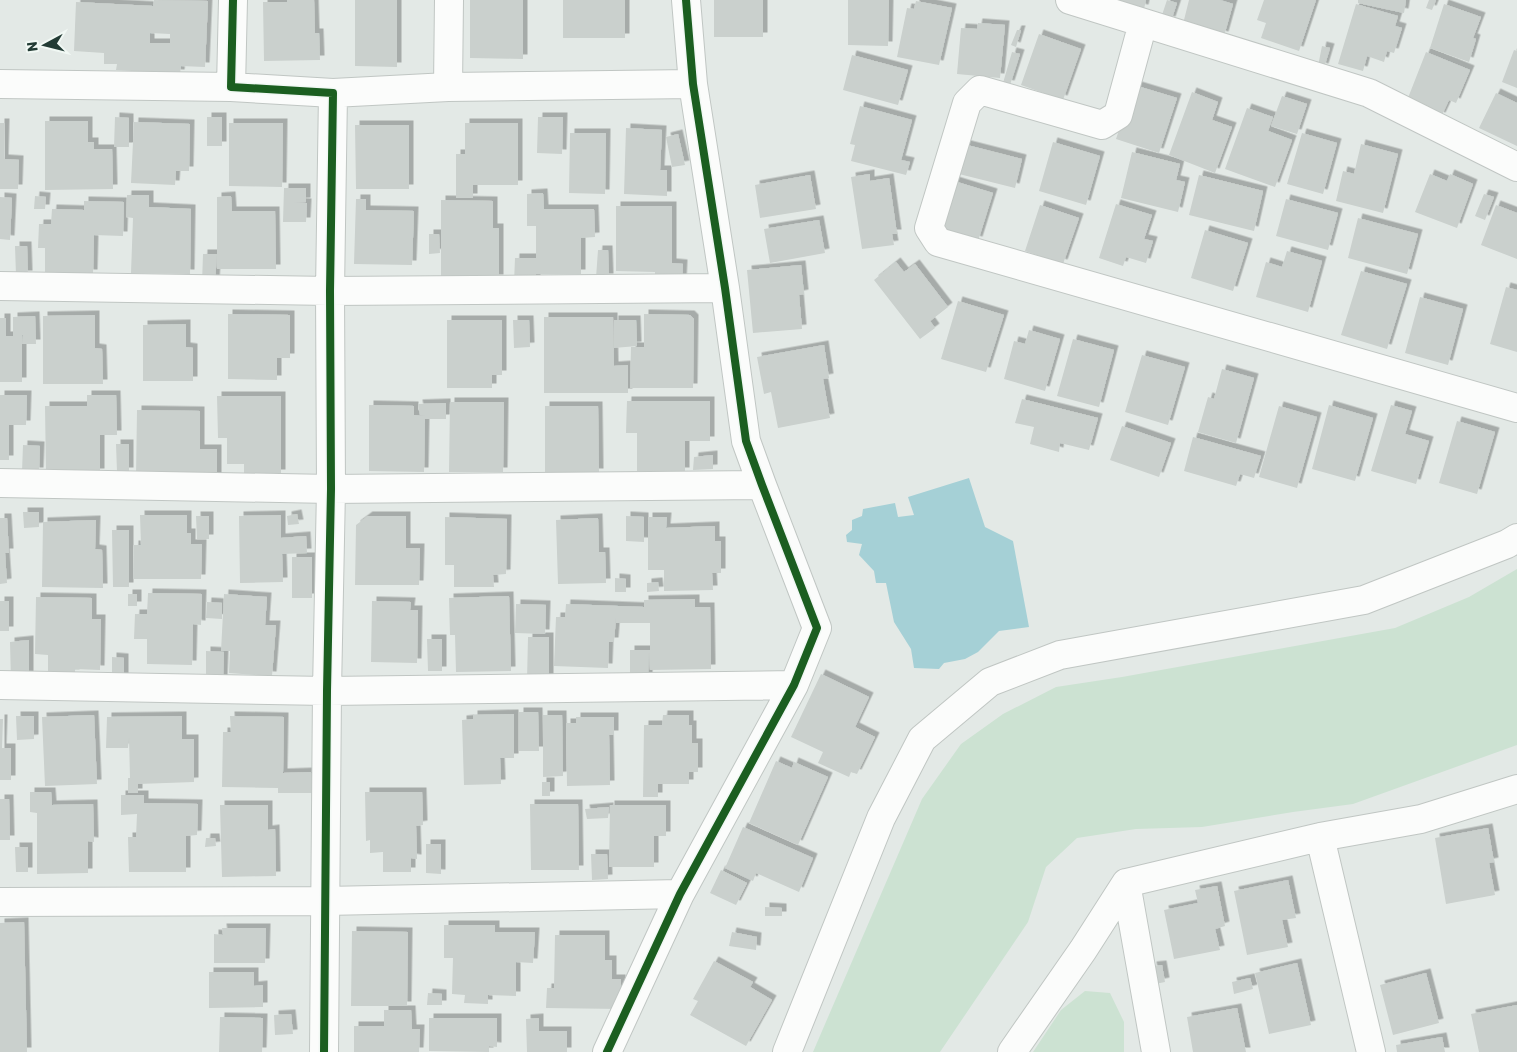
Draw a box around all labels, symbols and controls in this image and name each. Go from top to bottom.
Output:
north arrow [20,20,70,70]
text: N [24,40,42,53]

